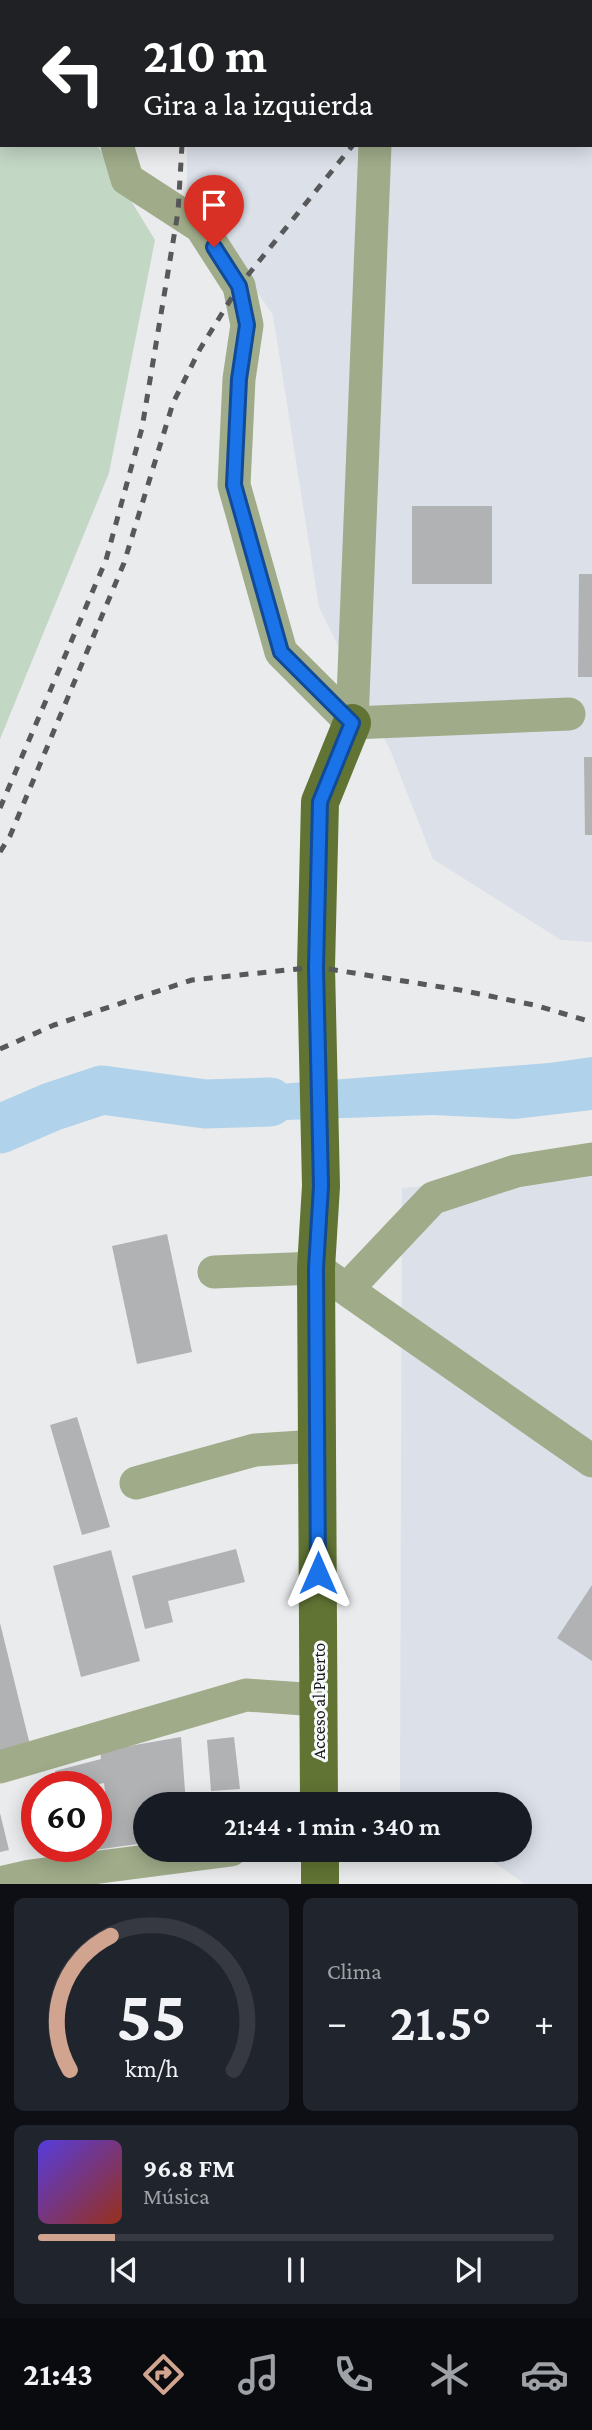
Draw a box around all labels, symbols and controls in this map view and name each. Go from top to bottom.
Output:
icon: left [28,28,119,119]
text: 210 m [143,28,267,83]
text: Gira a la izquierda [143,86,373,122]
pin [184,175,244,247]
icon: arrive [195,186,233,224]
position arrow [281,1536,355,1610]
street label: Acceso al Puerto [309,1643,329,1759]
speed limit sign: 60 [21,1771,112,1862]
text: 21:44 · 1 min · 340 m [224,1812,441,1841]
text: Clima [327,1958,382,1984]
text: 55 [116,1976,187,2057]
text: 21.5° [390,1993,491,2051]
text: − [327,2001,347,2043]
text: + [534,2001,554,2043]
text: km/h [125,2055,178,2082]
text: 96.8 FM [143,2154,235,2183]
text: Música [143,2183,210,2209]
icon: previous [105,2251,143,2289]
icon: pause [277,2251,315,2289]
icon: next [449,2251,487,2289]
icon: directions [139,2350,188,2399]
icon: music [234,2350,283,2399]
icon: phone [329,2350,378,2399]
icon: climate [425,2350,474,2399]
icon: car [520,2350,569,2399]
text: 21:43 [23,2356,93,2392]

